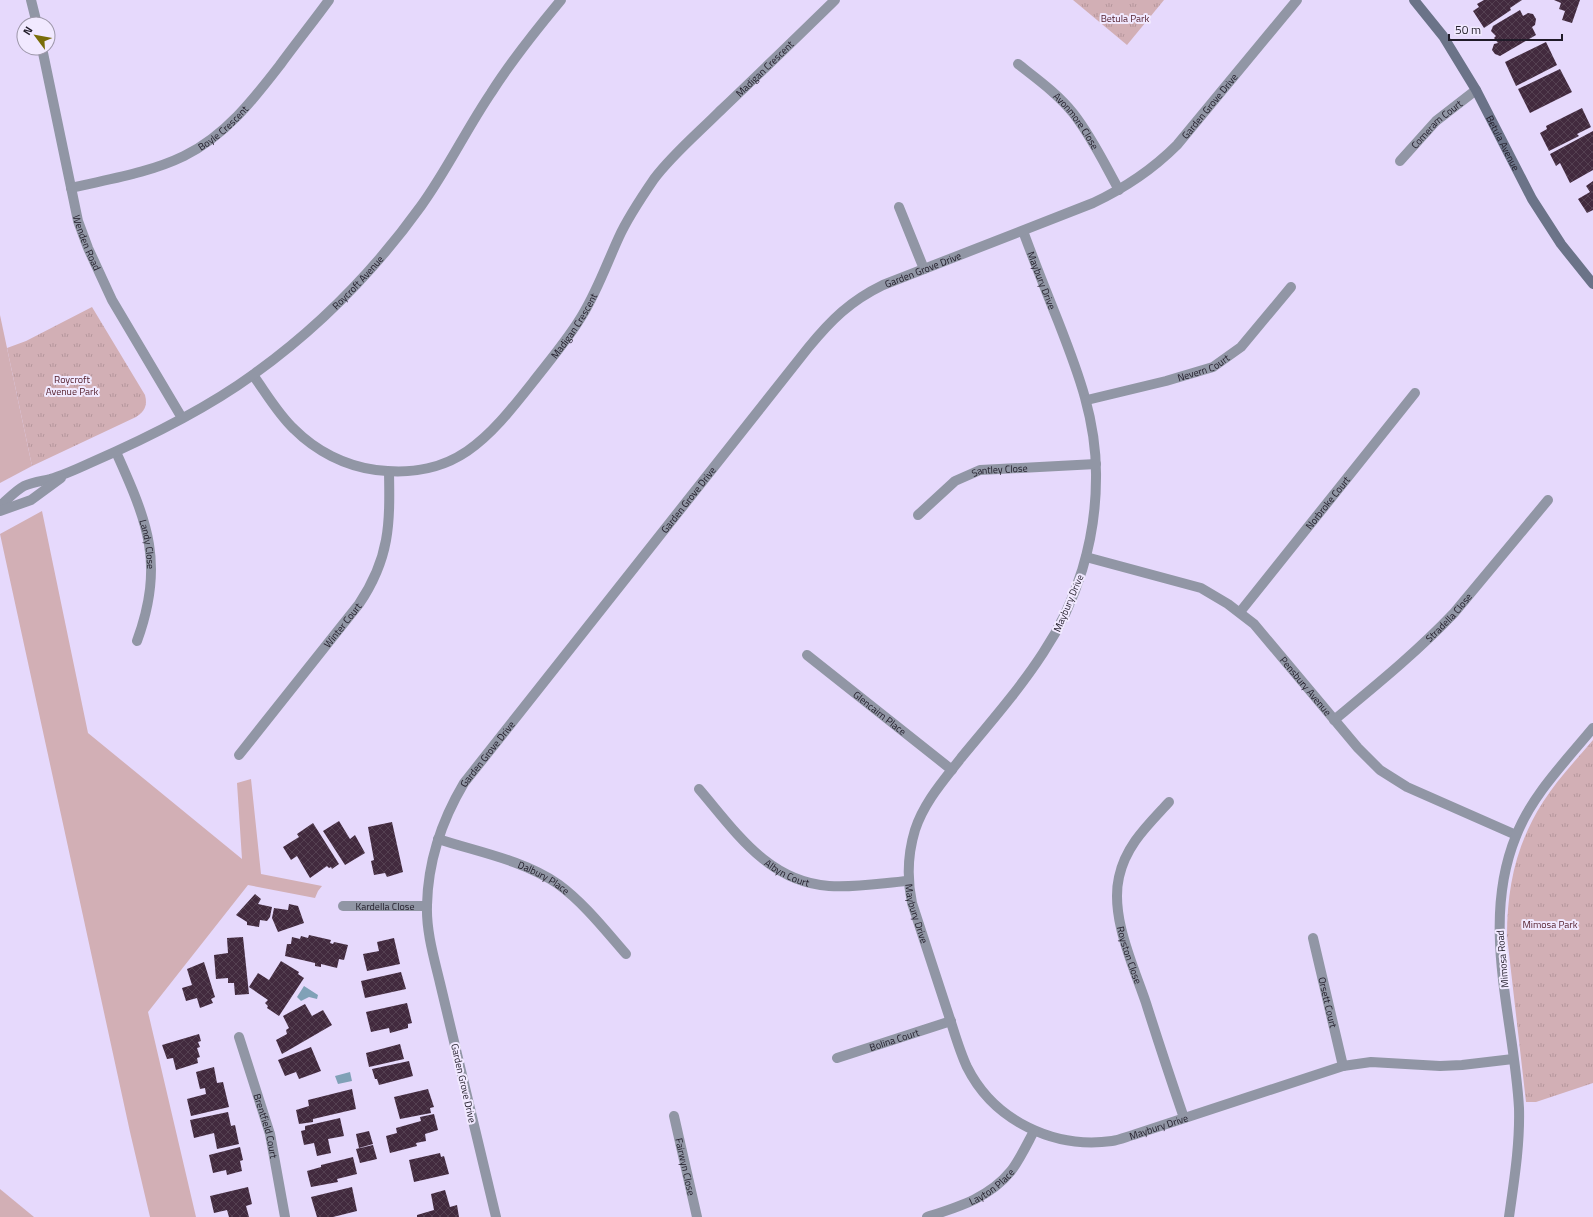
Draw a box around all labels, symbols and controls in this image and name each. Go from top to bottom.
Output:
park label: Betula Park [1101,11,1150,26]
north arrow [16,16,56,56]
scale bar [1449,16,1562,42]
text: 50 m [1455,20,1481,39]
text: N [19,23,36,38]
street label: Madigan Crescent [732,37,797,100]
street label: Garden Grove Drive [1178,70,1241,142]
street label: Avonmore Close [1050,89,1102,152]
street label: Comeram Court [1407,96,1466,152]
street label: Boyle Crescent [195,102,252,154]
street label: Betula Avenue [1482,113,1523,174]
street label: Wenden Road [69,214,104,273]
street label: Garden Grove Drive [882,248,964,292]
street label: Maybury Drive [1023,249,1060,312]
street label: Roycroft Avenue [329,252,387,313]
street label: Madigan Crescent [547,290,601,362]
street label: Nevern Court [1176,350,1233,385]
park label: Roycroft Avenue Park [46,372,99,399]
street label: Santley Close [969,461,1028,481]
street label: Garden Grove Drive [657,464,719,537]
street label: Norbroke Court [1302,473,1354,533]
street label: Landy Close [136,518,158,569]
street label: Maybury Drive [1050,572,1087,634]
street label: Stradella Close [1422,590,1476,646]
street label: Winter Court [320,599,366,651]
street label: Pensbury Avenue [1276,653,1335,719]
street label: Glencairn Place [850,687,909,739]
street label: Garden Grove Drive [456,718,518,790]
street label: Albyn Court [761,856,812,891]
street label: Dalbury Place [516,857,573,898]
street label: Maybury Drive [901,883,932,945]
street label: Kardella Close [355,899,415,914]
park label: Mimosa Park [1522,917,1578,932]
street label: Royston Close [1113,925,1145,986]
street label: Mimosa Road [1493,930,1512,988]
street label: Orsett Court [1314,975,1341,1030]
street label: Bolina Court [867,1025,921,1055]
street label: Garden Grove Drive [447,1042,480,1124]
street label: Brentfield Court [250,1092,281,1160]
street label: Maybury Drive [1127,1110,1190,1144]
street label: Fairwyn Close [671,1137,699,1197]
street label: Layton Place [967,1165,1018,1209]

